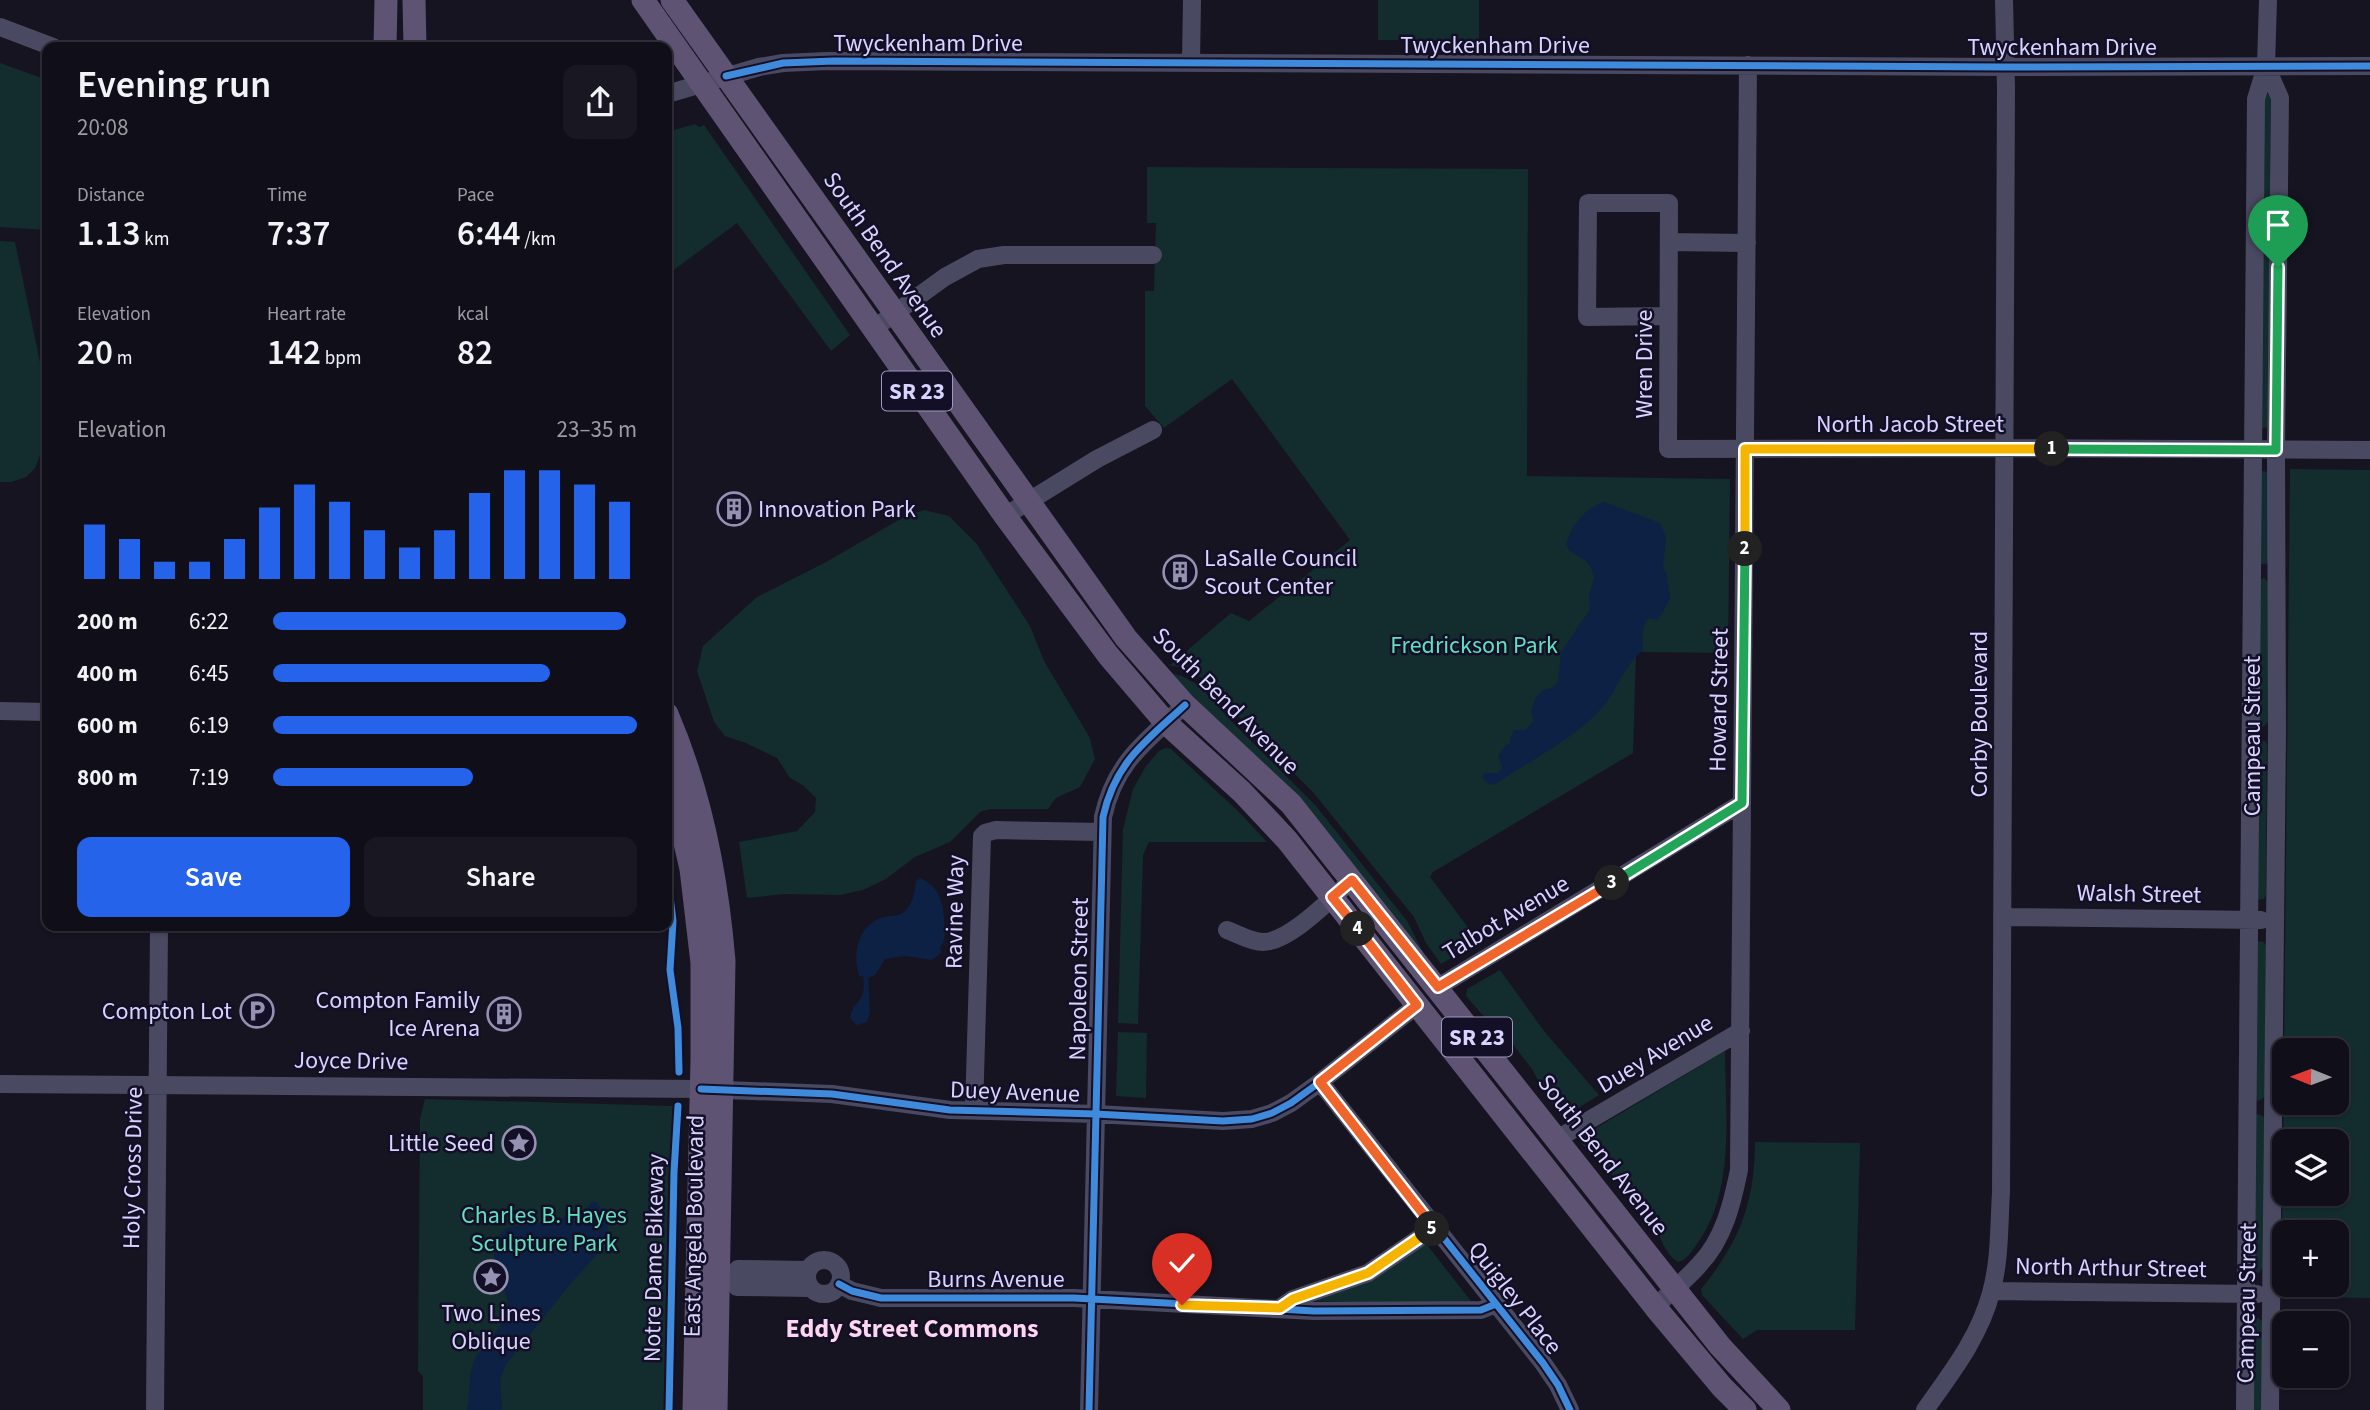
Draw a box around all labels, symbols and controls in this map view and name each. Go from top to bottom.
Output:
street label: Twyckenham Drive [833,26,1023,61]
street label: Twyckenham Drive [1400,28,1590,63]
street label: Twyckenham Drive [1967,30,2157,65]
text: Evening run [77,58,271,112]
button: share [563,65,637,139]
text: 20:08 [77,111,128,144]
street label: South Bend Avenue [814,165,956,345]
text: Distance [77,182,145,209]
text: Time [267,182,307,209]
text: Pace [457,182,494,209]
pin [2248,195,2308,267]
icon: arrive [2259,206,2297,244]
text: 1.13 [77,209,141,259]
text: 7:37 [267,209,331,259]
text: 6:44 [457,209,521,259]
text: km [141,226,169,253]
text: /km [521,226,556,253]
text: Elevation [77,301,151,328]
text: Heart rate [267,301,346,328]
text: kcal [457,301,489,328]
street label: Wren Drive [1627,310,1662,418]
text: 20 [77,328,113,378]
text: 142 [267,328,321,378]
text: 82 [457,328,493,378]
text: m [113,345,132,372]
text: bpm [321,345,361,372]
road number: SR 23 [882,372,952,410]
street label: North Jacob Street [1816,407,2004,442]
text: Elevation [77,413,167,446]
text: 23–35 m [557,413,637,446]
pin: 1 [2035,432,2070,466]
text: 1 [2046,435,2057,462]
building icon: Innovation Park [715,490,753,528]
place label: Innovation Park [758,492,916,527]
pin: 2 [1728,532,1762,566]
text: 2 [1739,535,1750,562]
place label: LaSalle Council Scout Center [1204,541,1357,604]
building icon: LaSalle Council Scout Center [1161,553,1199,591]
text: 200 m [77,605,138,638]
text: 6:22 [189,605,229,638]
street label: South Bend Avenue [1144,619,1308,783]
park label: Fredrickson Park [1390,628,1558,663]
street label: Howard Street [1700,628,1738,772]
street label: Corby Boulevard [1962,631,1997,797]
street label: Campeau Street [2235,656,2270,816]
text: 400 m [77,657,138,690]
text: 6:45 [189,657,229,690]
text: 600 m [77,709,138,742]
text: 6:19 [189,709,229,742]
text: 800 m [77,761,138,794]
text: 7:19 [189,761,229,794]
button: Save [77,837,350,917]
button: Share [364,837,637,917]
street label: Ravine Way [937,855,973,969]
street label: Talbot Avenue [1436,866,1576,970]
pin: 3 [1594,866,1630,900]
text: 3 [1606,869,1617,896]
street label: Walsh Street [2076,875,2202,913]
street label: Napoleon Street [1060,897,1098,1061]
pin: 4 [1340,912,1376,946]
text: 4 [1352,915,1363,942]
place label: Compton Family Ice Arena [315,983,480,1046]
parking icon: Compton Lot [238,992,276,1030]
place label: Compton Lot [102,994,232,1029]
building icon: Compton Family Ice Arena [485,995,523,1033]
street label: Duey Avenue [1590,1006,1720,1102]
road number: SR 23 [1442,1018,1512,1056]
north arrow [2272,1038,2348,1115]
map controls [2272,1038,2349,1388]
street label: Joyce Drive [293,1043,409,1079]
street label: South Bend Avenue [1529,1067,1677,1243]
street label: Duey Avenue [950,1072,1080,1112]
street label: Holy Cross Drive [114,1086,152,1250]
street label: East Angela Boulevard [675,1114,713,1338]
place icon: Little Seed [500,1124,538,1162]
place label: Little Seed [388,1126,494,1161]
button: layers [2272,1129,2349,1206]
street label: Notre Dame Bikeway [635,1154,673,1362]
park label: Charles B. Hayes Sculpture Park [461,1198,627,1261]
pin: 5 [1414,1212,1450,1246]
text: 5 [1426,1215,1437,1242]
button: + [2272,1220,2349,1297]
street label: Campeau Street [2228,1222,2266,1384]
pin [1152,1233,1212,1305]
street label: Quigley Place [1460,1234,1570,1362]
icon: check [1163,1244,1201,1282]
street label: North Arthur Street [2015,1249,2207,1287]
place icon: Two Lines Oblique [472,1258,510,1296]
street label: Burns Avenue [927,1262,1065,1297]
place label: Two Lines Oblique [441,1296,541,1359]
district label: Eddy Street Commons [785,1310,1039,1347]
button: − [2272,1311,2349,1388]

